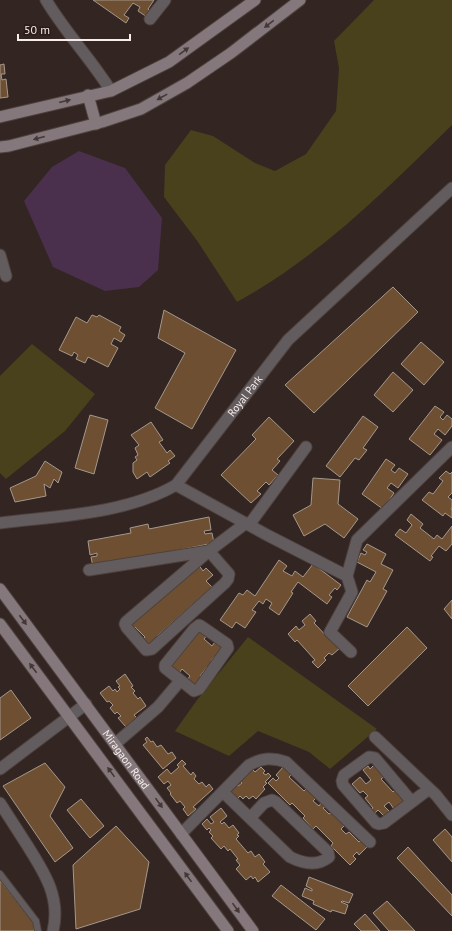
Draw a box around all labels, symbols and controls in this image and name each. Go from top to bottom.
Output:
scale bar [18,16,130,42]
one-way arrow [263,20,274,28]
text: 50 m [24,22,50,37]
one-way arrow [178,47,189,56]
one-way arrow [156,94,168,101]
one-way arrow [59,98,71,104]
one-way arrow [33,136,45,142]
street label: Royal Park [224,372,266,419]
one-way arrow [19,614,28,625]
one-way arrow [29,663,37,673]
street label: Miragaon Road [99,727,153,792]
one-way arrow [107,767,115,778]
one-way arrow [155,798,163,809]
one-way arrow [184,872,192,882]
one-way arrow [232,903,240,913]

